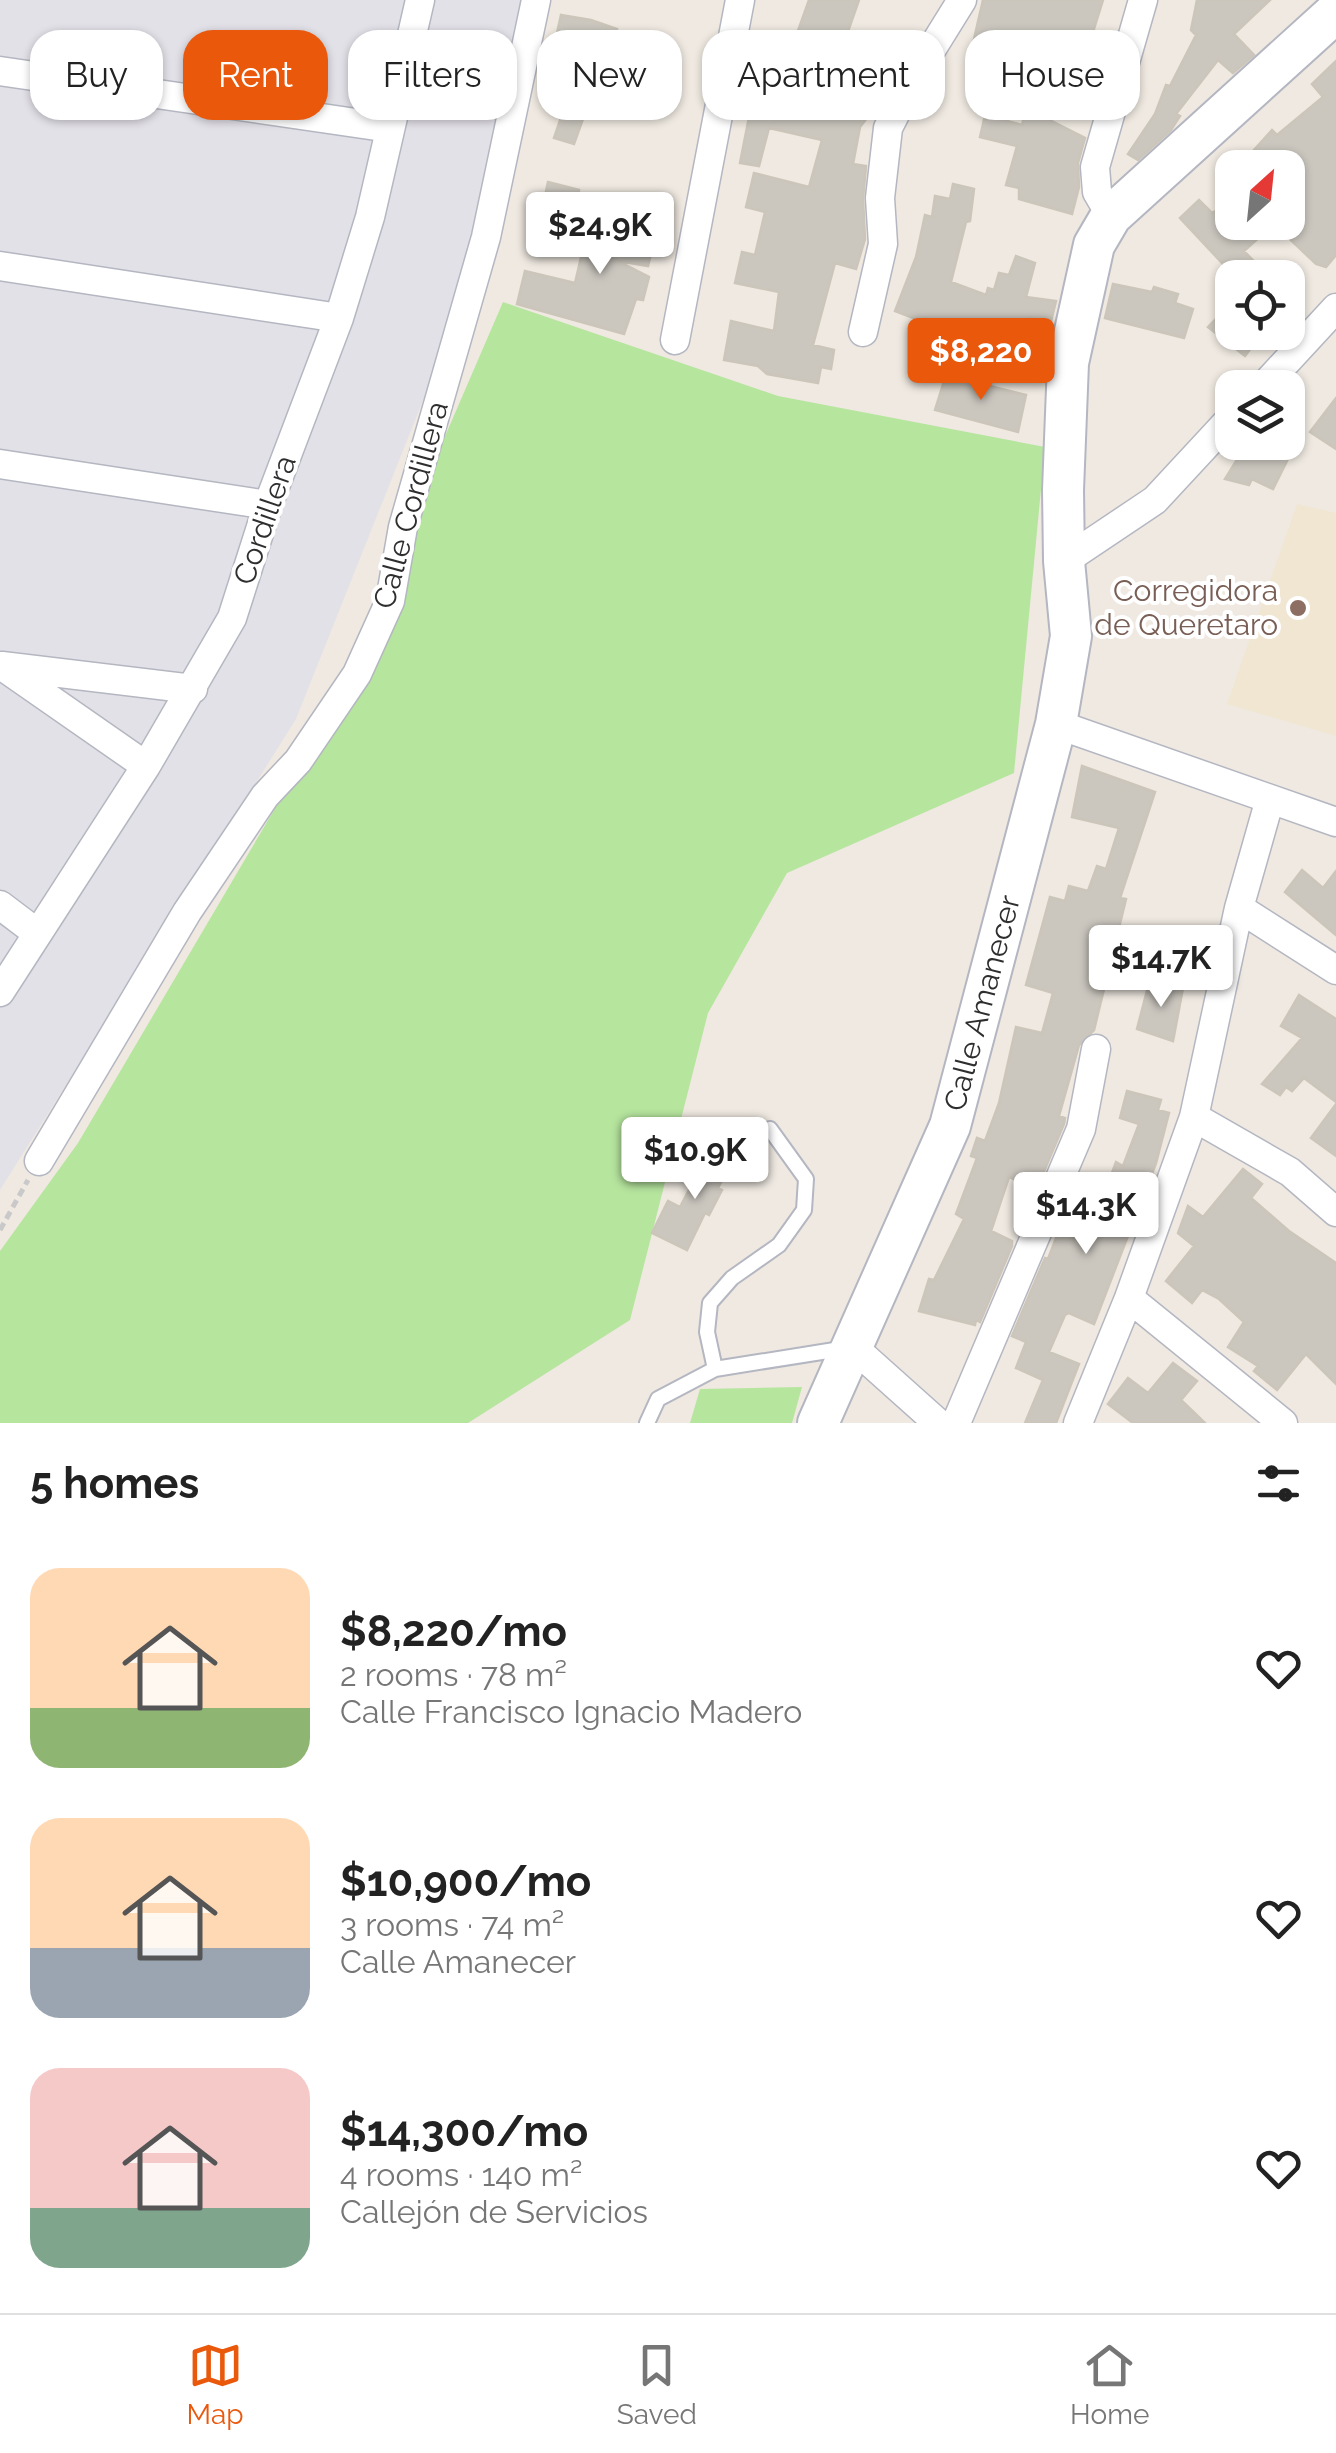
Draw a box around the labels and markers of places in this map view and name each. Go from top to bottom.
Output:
pin: $24.9K [519,192,681,277]
pin: $8,220 [900,318,1062,403]
place label: Corregidora de Queretaro [1094,573,1278,642]
marker: Corregidora de Queretaro [1287,597,1309,619]
pin: $14.7K [1080,925,1242,1010]
pin: $10.9K [614,1117,776,1202]
pin: $14.3K [1005,1172,1167,1257]

